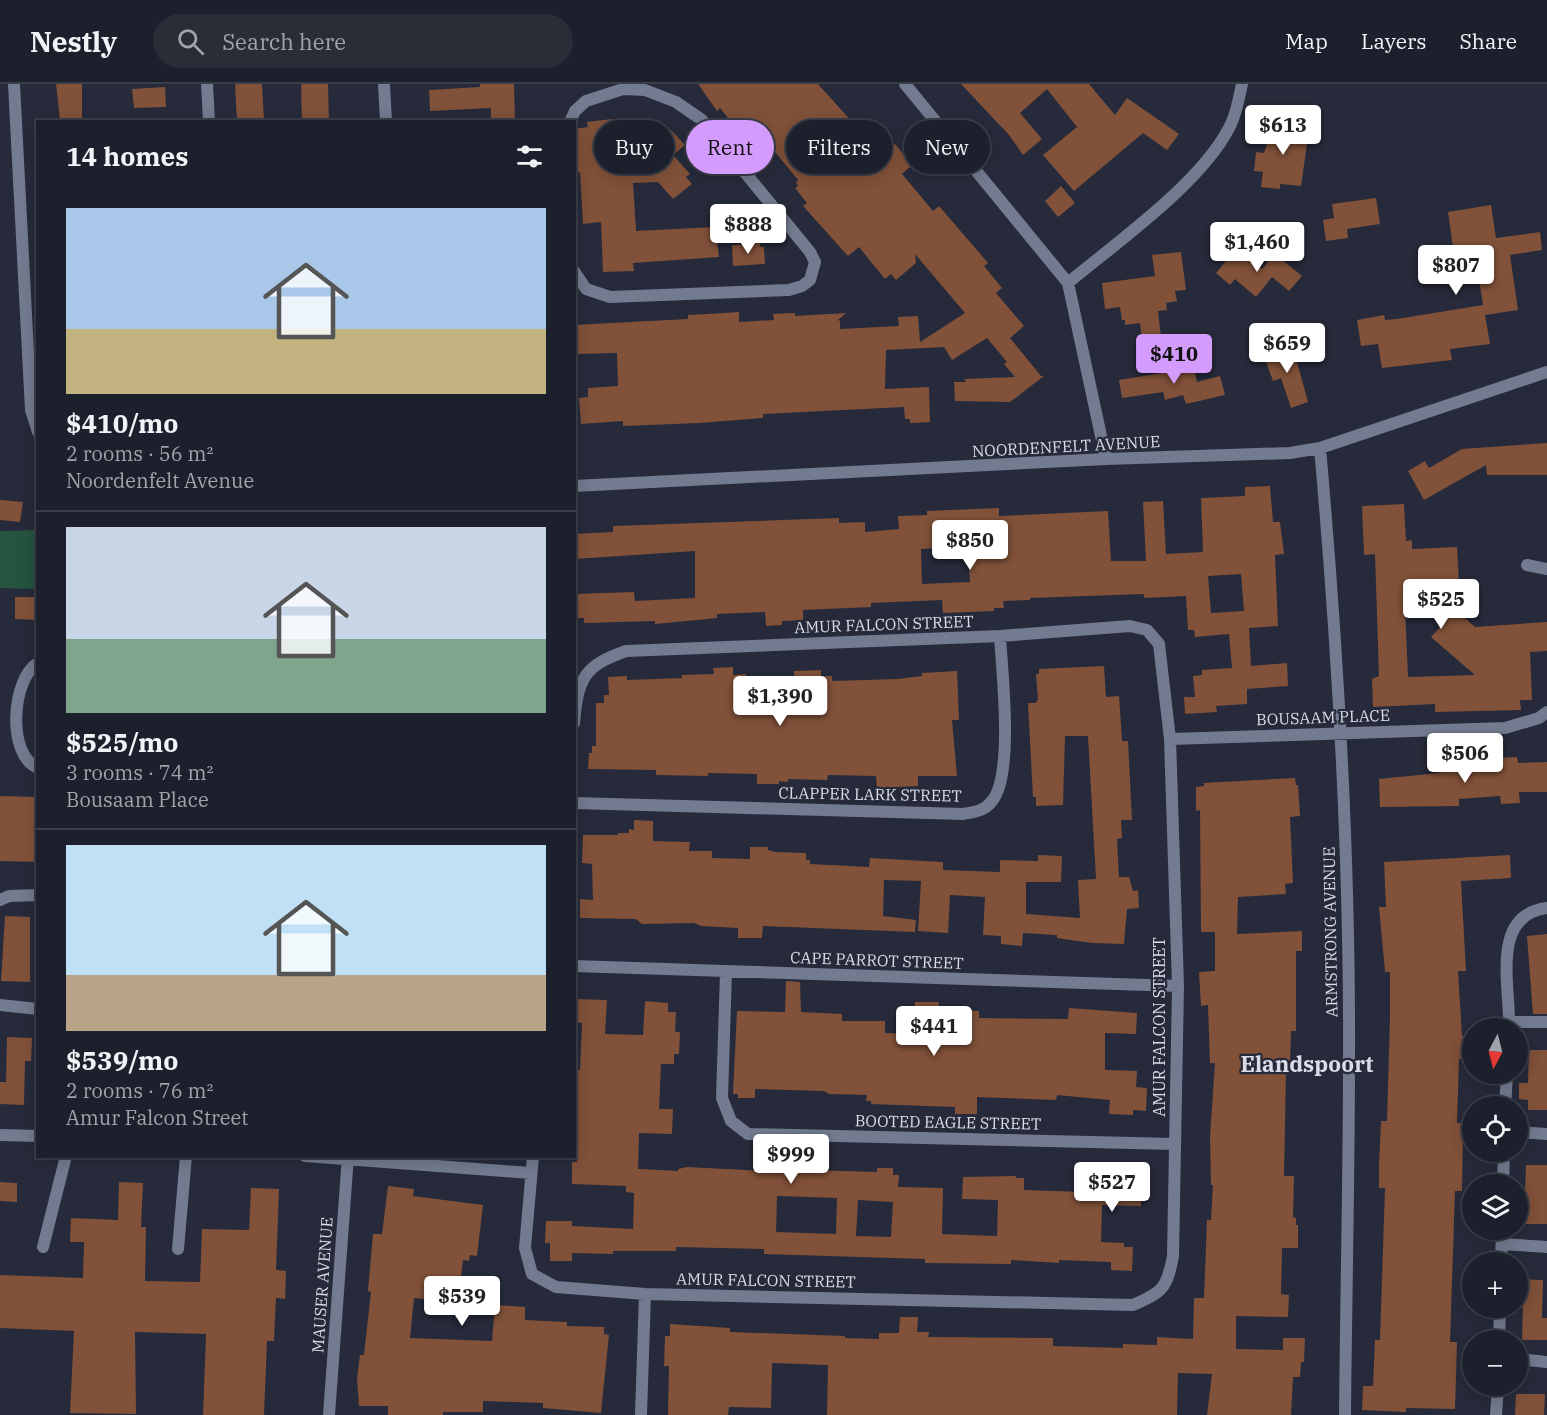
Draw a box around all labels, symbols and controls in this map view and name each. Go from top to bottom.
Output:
search box [153,14,573,68]
text: Nestly [30,23,117,60]
icon: search [174,25,207,58]
text: Search here [222,27,346,56]
text: Map [1285,27,1328,55]
text: Layers [1361,27,1427,55]
text: Share [1460,27,1517,55]
pin: $613 [1247,105,1319,156]
text: $613 [1259,111,1307,138]
chip: Buy [594,120,674,174]
chip: Rent [686,120,774,174]
chip: Filters [786,120,892,174]
chip: New [904,120,990,174]
text: 14 homes [66,139,188,173]
icon: filters [513,140,546,173]
pin: $888 [712,204,784,255]
text: $888 [724,210,772,237]
pin: $1,460 [1208,222,1306,273]
text: $1,460 [1224,228,1290,255]
pin: $807 [1420,245,1492,296]
icon: home [252,247,360,355]
text: $807 [1432,251,1480,278]
pin: $659 [1251,323,1323,374]
text: $659 [1263,329,1311,356]
pin: $410 [1138,334,1210,385]
text: $410 [1150,340,1198,367]
text: $410/mo [66,406,178,440]
street label: NOORDENFELT AVENUE [971,431,1161,461]
text: 2 rooms · 56 m² [66,440,213,467]
text: Noordenfelt Avenue [66,467,254,494]
pin: $850 [934,520,1006,571]
text: $850 [946,526,994,553]
icon: home [252,566,360,674]
pin: $525 [1405,579,1477,630]
text: $525 [1417,585,1465,612]
street label: AMUR FALCON STREET [794,611,974,637]
pin: $1,390 [731,676,829,727]
text: $1,390 [747,682,813,709]
street label: BOUSAAM PLACE [1256,705,1390,729]
text: $525/mo [66,725,178,759]
pin: $506 [1429,733,1501,784]
text: $506 [1441,739,1489,766]
text: 3 rooms · 74 m² [66,759,213,786]
street label: CLAPPER LARK STREET [778,782,962,806]
text: Bousaam Place [66,786,209,813]
street label: ARMSTRONG AVENUE [1319,847,1341,1017]
icon: home [252,884,360,992]
street label: AMUR FALCON STREET [1149,937,1169,1117]
street label: CAPE PARROT STREET [790,947,964,973]
pin: $441 [898,1006,970,1057]
text: $441 [910,1012,958,1039]
north arrow [1462,1018,1528,1084]
map controls [1462,1018,1528,1396]
text: $539/mo [66,1043,178,1077]
district label: Elandspoort [1240,1049,1374,1078]
text: 2 rooms · 76 m² [66,1077,213,1104]
button: locate [1462,1096,1528,1162]
text: Amur Falcon Street [66,1104,248,1131]
street label: BOOTED EAGLE STREET [855,1110,1041,1134]
pin: $999 [755,1134,827,1185]
text: $999 [767,1140,815,1167]
pin: $527 [1076,1162,1148,1213]
text: $527 [1088,1168,1136,1195]
button: layers [1462,1174,1528,1240]
street label: MAUSER AVENUE [307,1216,337,1354]
button: + [1462,1252,1528,1318]
street label: AMUR FALCON STREET [676,1268,856,1292]
pin: $539 [426,1276,498,1327]
text: $539 [438,1282,486,1309]
button: − [1462,1330,1528,1396]

